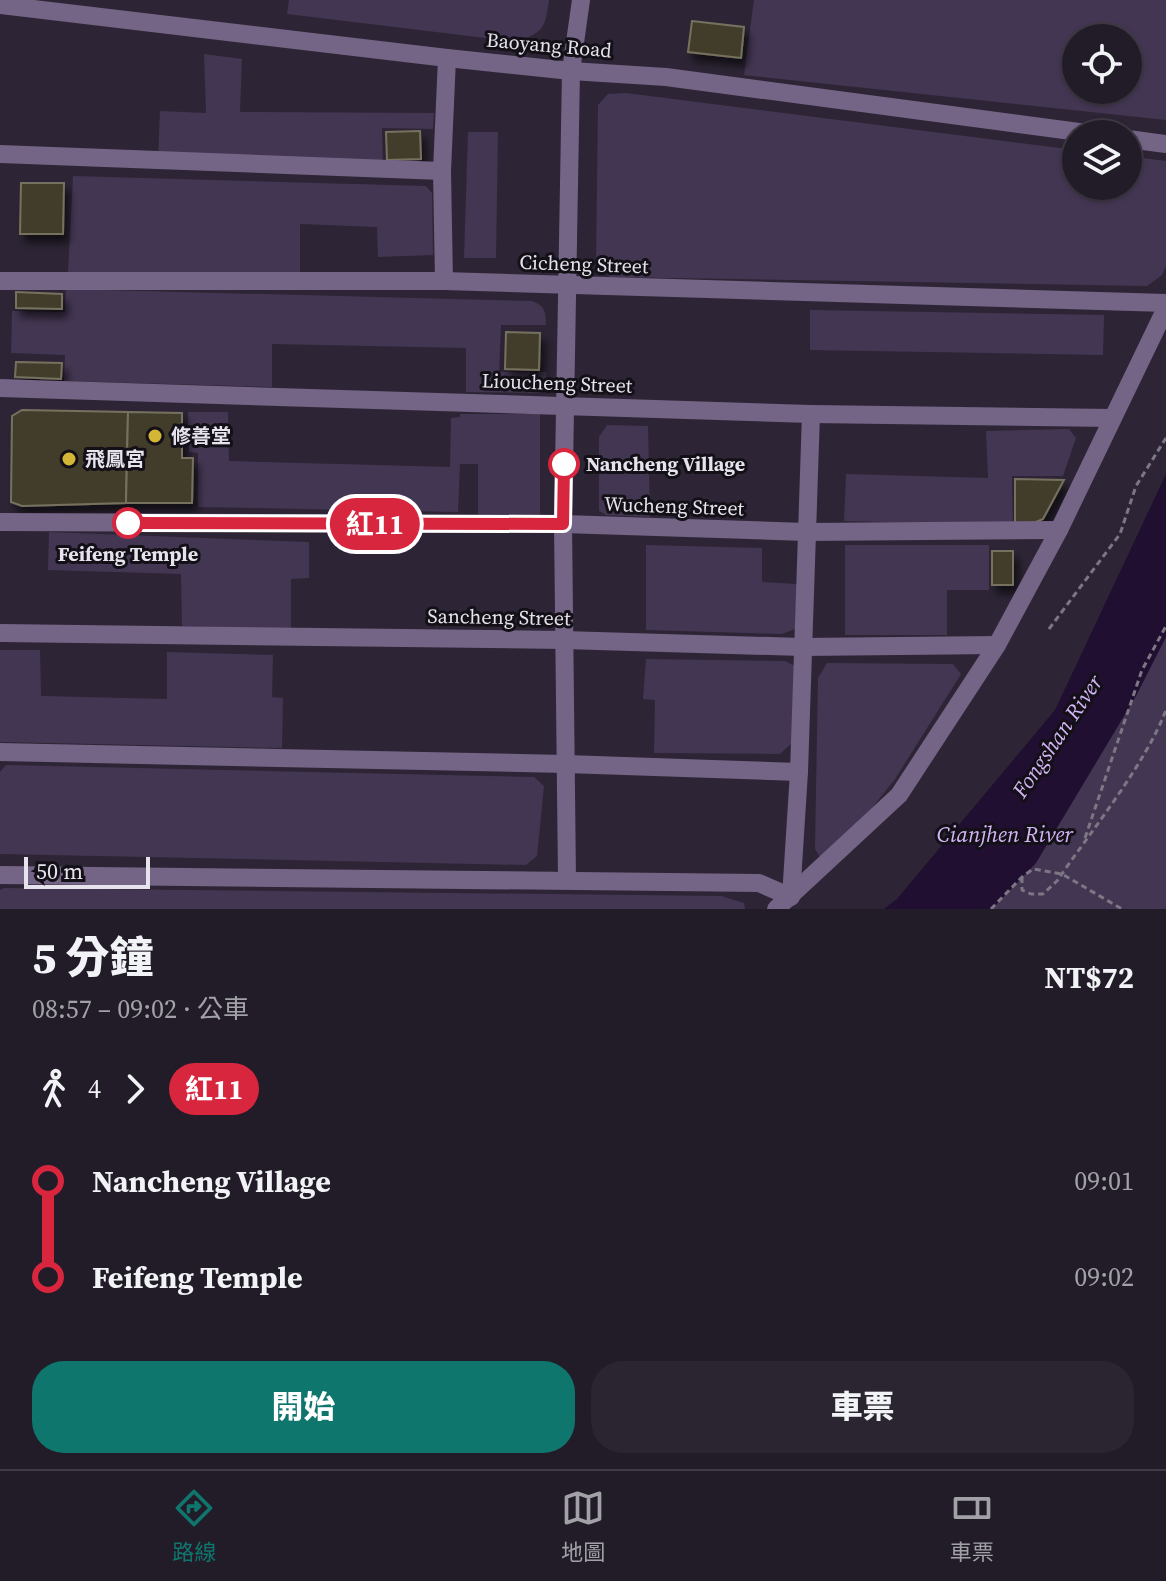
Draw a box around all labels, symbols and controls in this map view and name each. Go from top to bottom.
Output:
map controls [1062,24,1142,200]
button: locate [1062,24,1142,104]
street label: Baoyang Road [485,26,614,64]
button: layers [1062,120,1142,200]
street label: Cicheng Street [519,248,650,280]
street label: Lioucheng Street [481,366,633,400]
place label: 修善堂 [171,422,231,450]
marker: 修善堂 [146,427,164,445]
place label: 飛鳳宮 [85,445,145,473]
marker: Nancheng Village [549,449,579,479]
marker: 飛鳳宮 [60,450,78,468]
place label: Nancheng Village [586,450,745,478]
street label: Wucheng Street [603,490,745,522]
line badge: 紅11 [329,498,421,550]
text: 紅11 [346,505,404,543]
marker: Feifeng Temple [113,508,143,538]
place label: Feifeng Temple [58,540,198,568]
street label: Sancheng Street [427,602,571,632]
water label: Fongshan River [1004,668,1110,804]
water label: Cianjhen River [937,819,1074,849]
scale bar [24,853,150,889]
text: 50 m [36,856,83,886]
text: 5 分鐘 [32,927,153,988]
text: NT$72 [1044,957,1134,998]
text: 08:57 – 09:02 · 公車 [32,991,249,1027]
icon: walk [32,1067,76,1111]
icon: forward [113,1067,157,1111]
text: 紅11 [185,1070,243,1108]
text: 4 [88,1071,101,1107]
text: Nancheng Village [92,1161,331,1202]
text: 09:01 [1074,1163,1134,1199]
text: Feifeng Temple [92,1257,303,1298]
text: 09:02 [1074,1259,1134,1295]
button: 開始 [32,1361,575,1453]
button: 車票 [591,1361,1134,1453]
tab: 路線 [172,1486,216,1567]
tab: 地圖 [561,1486,605,1567]
tab: 車票 [950,1486,994,1567]

